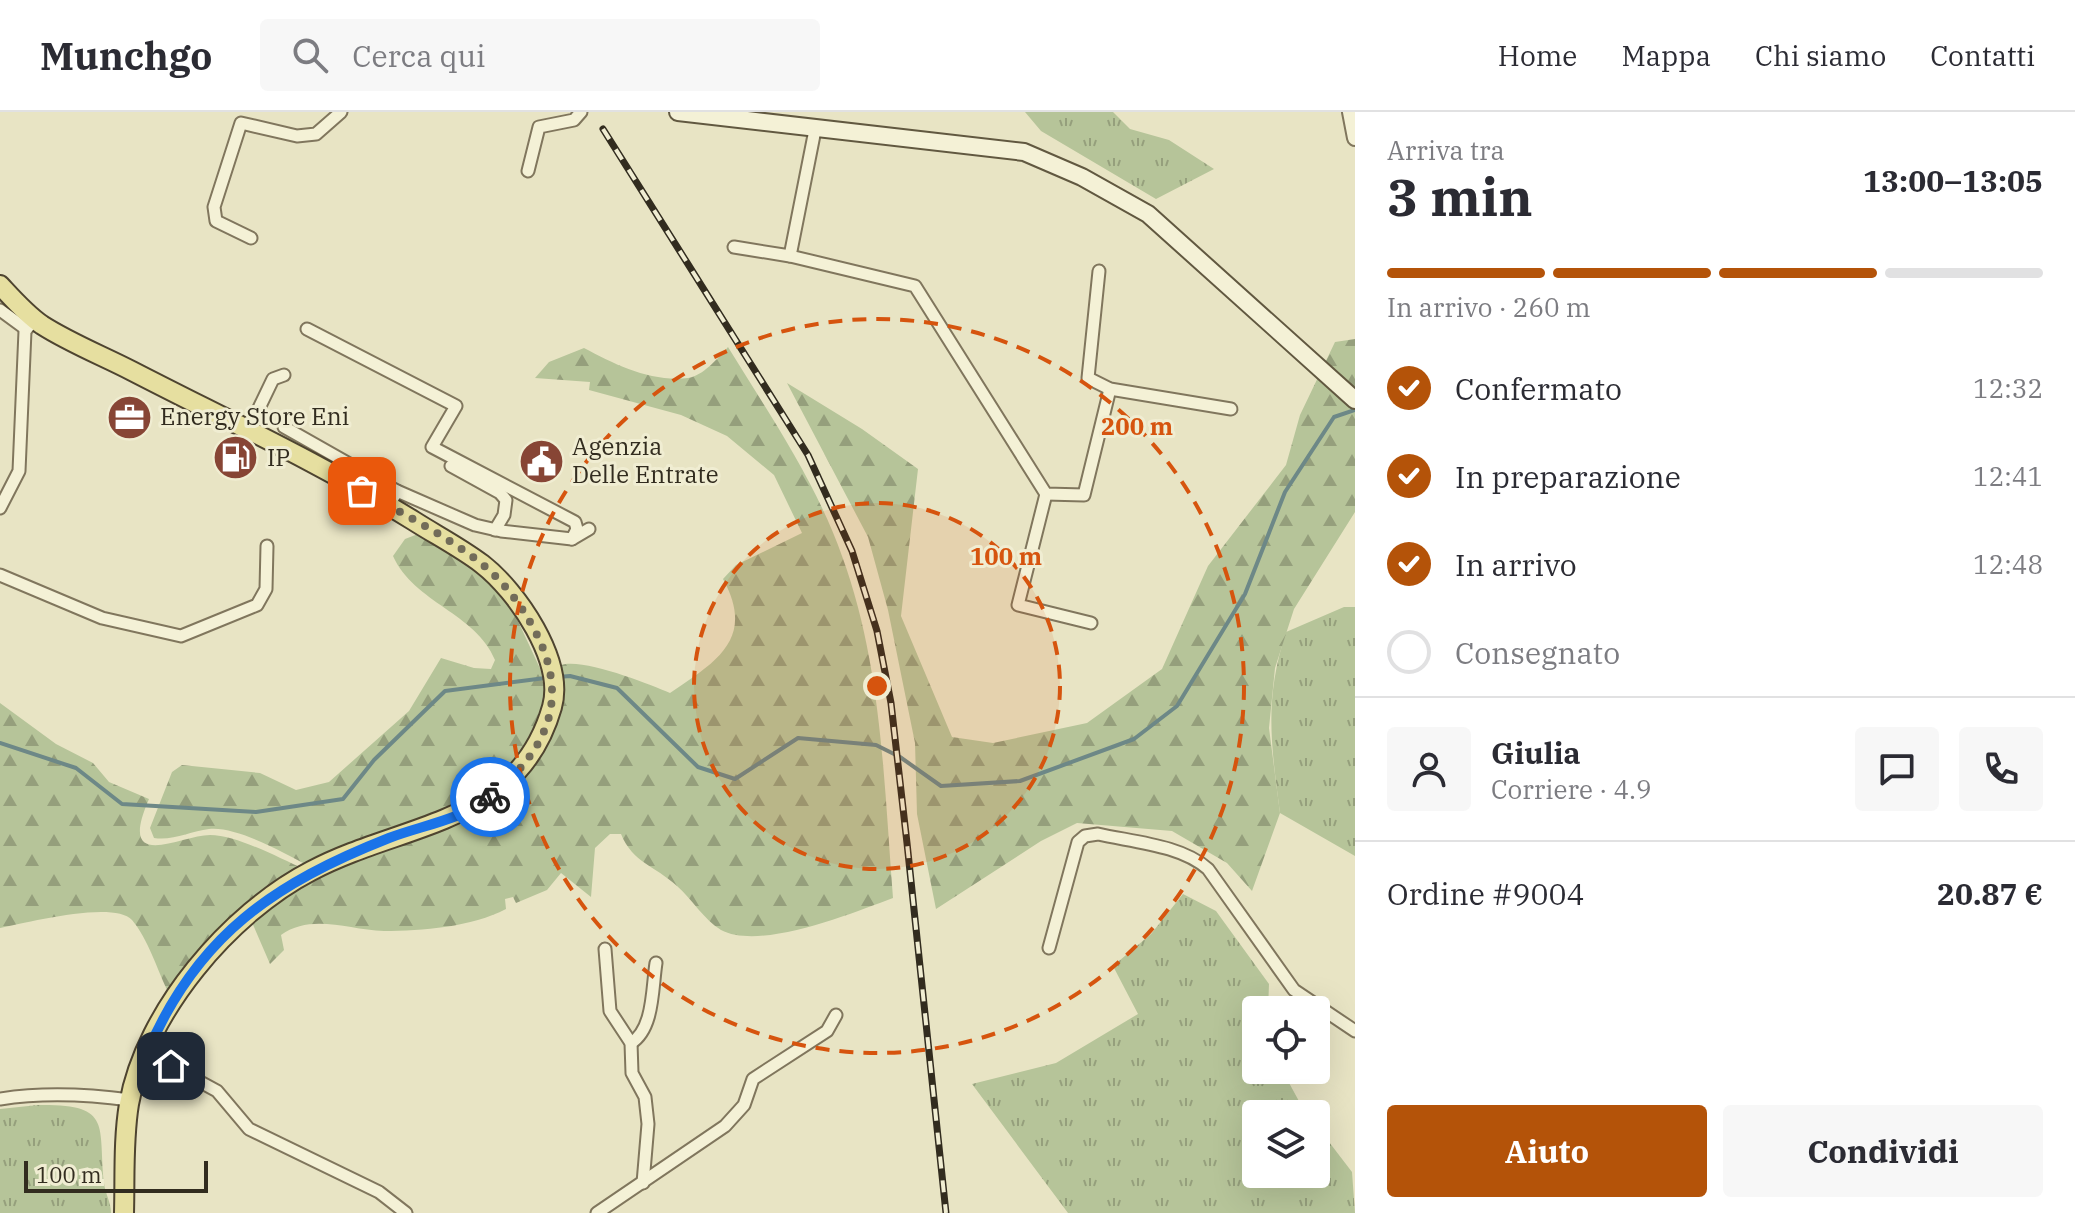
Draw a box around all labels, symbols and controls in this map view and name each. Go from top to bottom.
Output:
search box [260,19,820,91]
text: Munchgo [40,31,212,80]
icon: search [288,33,332,77]
text: Cerca qui [352,36,486,75]
text: Home [1498,37,1577,74]
text: Mappa [1621,37,1711,74]
text: Chi siamo [1755,37,1886,74]
text: Contatti [1930,37,2035,74]
text: Arriva tra [1387,133,1505,167]
text: 13:00–13:05 [1863,161,2043,200]
text: 3 min [1387,163,1533,230]
text: In arrivo · 260 m [1387,290,1590,324]
icon: check [1387,366,1431,410]
text: Confermato [1455,369,1622,408]
text: 12:32 [1973,371,2043,405]
office icon: Energy Store Eni [105,393,153,441]
place label: Energy Store Eni [160,400,349,432]
text: 200 m [1101,410,1173,442]
place label: Agenzia Delle Entrate [572,430,719,490]
fuel station icon: IP [212,434,260,482]
public building icon: Agenzia Delle Entrate [517,437,565,485]
place label: IP [267,441,290,473]
icon: check [1387,454,1431,498]
pin [328,457,396,525]
text: In preparazione [1455,457,1681,496]
text: 12:41 [1973,459,2043,493]
icon: bag [340,469,384,513]
text: 100 m [970,540,1042,572]
icon: check [1387,542,1431,586]
text: In arrivo [1455,545,1577,584]
text: 12:48 [1973,547,2043,581]
text: Consegnato [1455,633,1620,672]
centre of rings [863,672,891,700]
button: person [1387,727,1471,811]
button: chat [1855,727,1939,811]
button: phone [1959,727,2043,811]
text: Giulia [1491,733,1581,772]
courier [450,757,530,837]
text: Corriere · 4.9 [1491,772,1652,806]
icon: bike [468,775,512,819]
text: Ordine #9004 [1387,874,1585,913]
text: 20.87 € [1937,874,2043,913]
map controls [1242,996,1330,1188]
button: locate [1242,996,1330,1084]
pin [137,1032,205,1100]
icon: home [149,1044,193,1088]
button: layers [1242,1100,1330,1188]
button: Aiuto [1387,1105,1707,1197]
button: Condividi [1723,1105,2043,1197]
scale bar [24,1157,208,1193]
text: 100 m [36,1160,102,1189]

